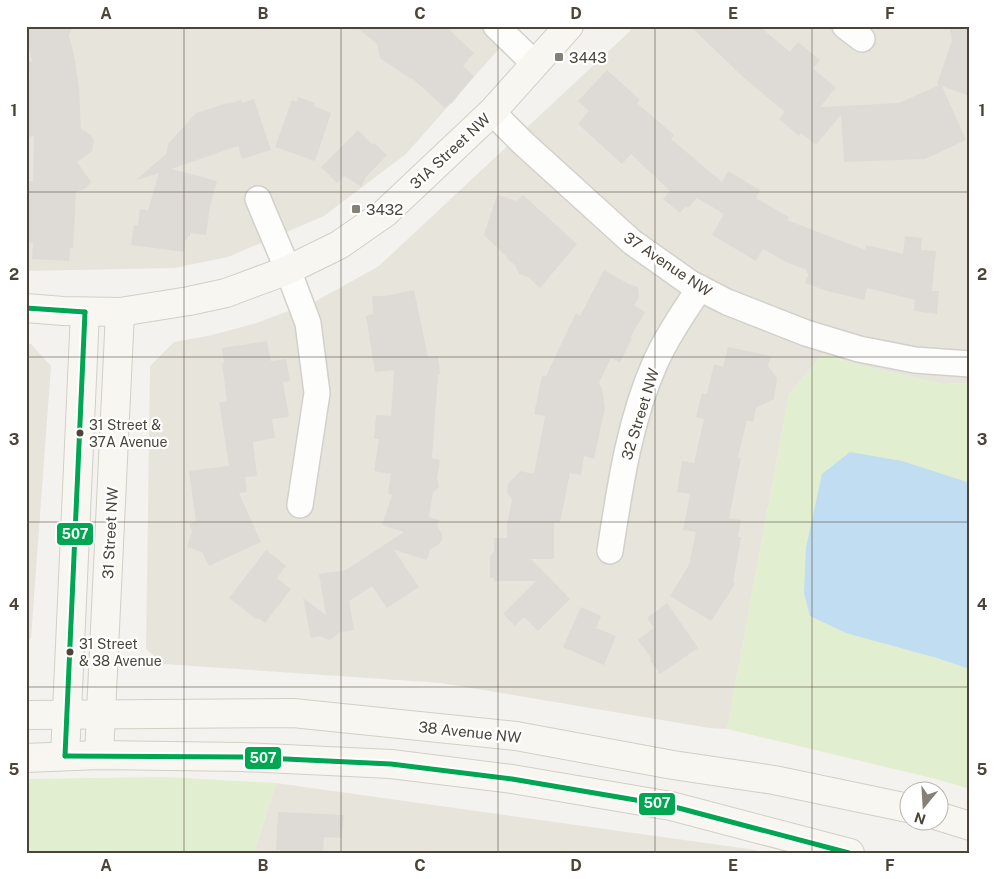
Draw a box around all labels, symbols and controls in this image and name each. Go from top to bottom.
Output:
text: A [100,4,112,23]
text: B [258,4,269,23]
text: C [414,4,426,23]
text: D [570,4,582,23]
text: E [728,4,738,23]
text: F [885,4,895,23]
place label: 3443 [569,49,607,66]
marker: 3443 [553,51,565,63]
text: 1 [11,101,17,120]
text: 1 [979,101,985,120]
street label: 31A Street NW [407,110,493,192]
place label: 3432 [366,201,403,218]
marker: 3432 [350,203,362,215]
street label: 37 Avenue NW [621,228,715,300]
text: 2 [9,265,19,284]
text: 2 [977,265,987,284]
street label: 32 Street NW [618,366,662,462]
place label: 31 Street & 37A Avenue [89,417,167,450]
marker: 31 Street & 37A Avenue [75,428,85,438]
text: 3 [9,430,19,449]
text: 3 [977,430,987,449]
street label: 31 Street NW [99,486,121,580]
line badge: 507 [56,522,94,546]
text: 507 [61,526,89,542]
text: 4 [9,595,20,614]
text: 4 [977,595,988,614]
place label: 31 Street & 38 Avenue [79,636,162,669]
marker: 31 Street & 38 Avenue [65,647,75,657]
street label: 38 Avenue NW [418,718,522,746]
line badge: 507 [244,746,282,770]
text: 507 [249,750,277,766]
text: 5 [9,760,20,779]
text: 5 [977,760,988,779]
north arrow [898,782,948,832]
line badge: 507 [638,792,676,816]
text: 507 [643,795,671,811]
text: N [912,809,928,828]
text: A [100,856,112,875]
text: B [258,856,269,875]
text: C [414,856,426,875]
text: D [570,856,582,875]
text: E [728,856,738,875]
text: F [885,856,895,875]

